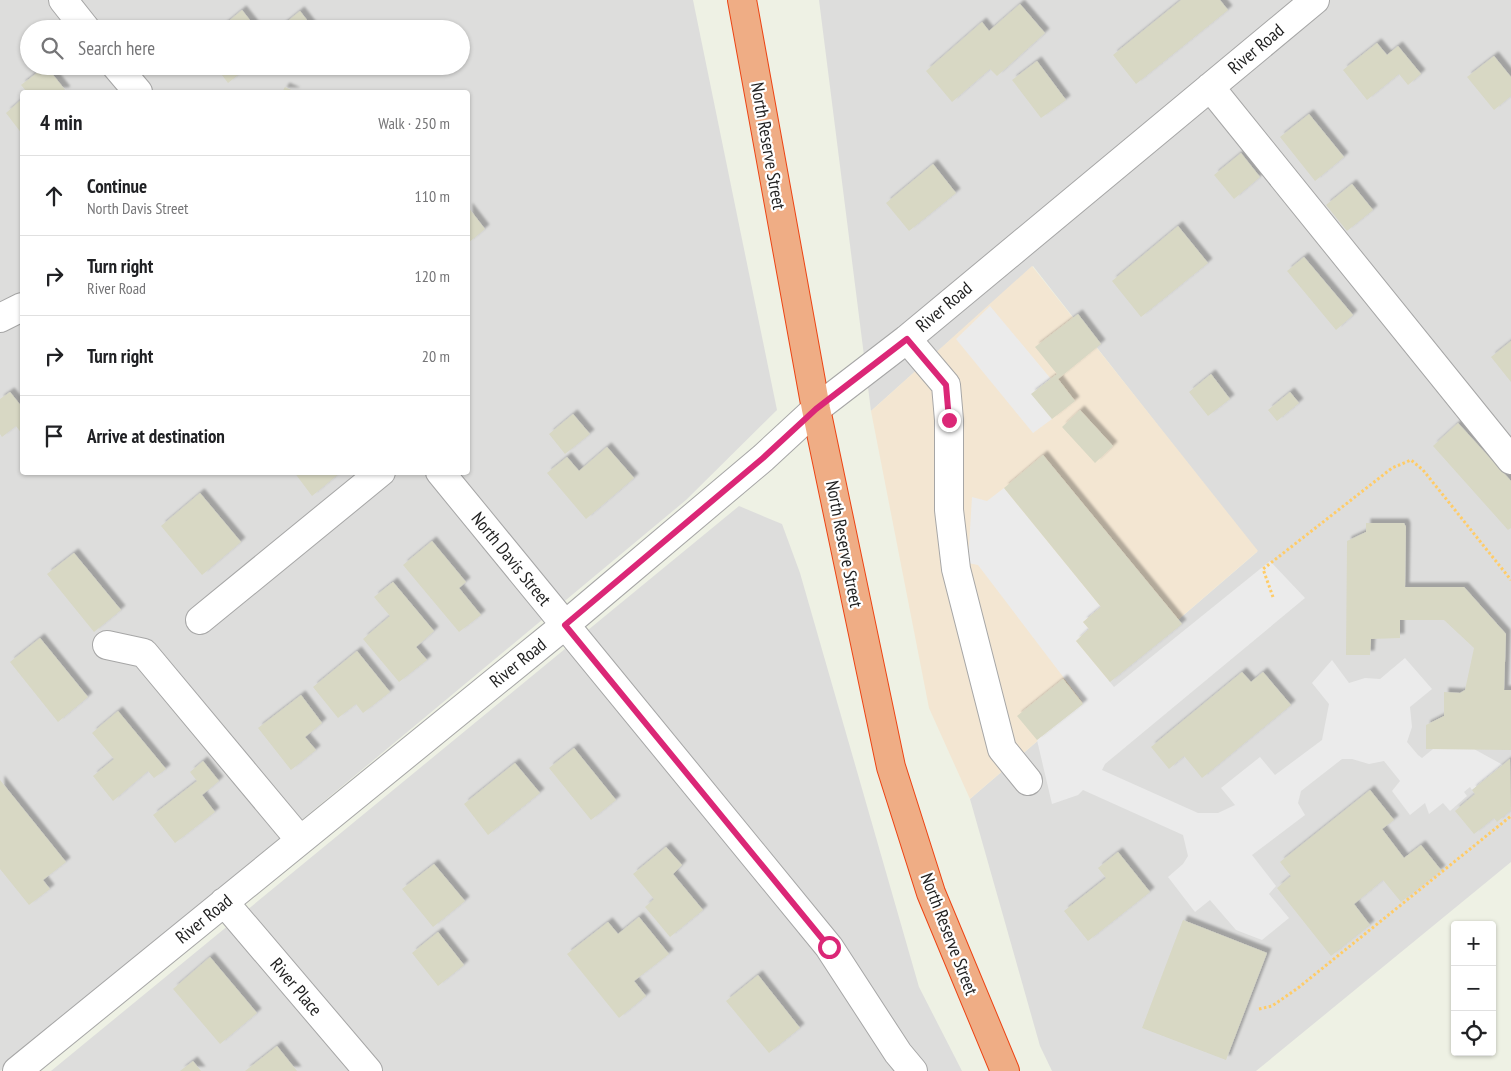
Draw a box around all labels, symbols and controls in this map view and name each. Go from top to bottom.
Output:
street label: River Road [1223,18,1289,79]
search box [20,20,470,75]
icon: search [38,34,66,62]
text: Search here [78,36,155,60]
street label: North Reserve Street [746,80,791,211]
text: 4 min [40,109,82,136]
text: Walk · 250 m [378,113,450,133]
text: Continue [87,174,147,198]
icon: ahead [40,182,68,210]
text: 110 m [415,186,450,206]
text: North Davis Street [87,198,189,218]
text: Turn right [87,254,153,278]
icon: right [40,262,68,290]
text: 120 m [415,266,450,286]
street label: River Road [911,276,977,337]
text: River Road [87,278,146,298]
icon: right [40,342,68,370]
text: Turn right [87,344,153,368]
text: 20 m [422,346,450,366]
route end [938,409,961,432]
icon: arrive [40,422,68,450]
text: Arrive at destination [87,424,225,448]
street label: North Reserve Street [821,478,868,609]
street label: North Davis Street [467,507,556,610]
street label: River Road [485,633,551,692]
street label: North Reserve Street [916,870,983,998]
street label: River Road [171,889,237,948]
map controls [1451,921,1496,1056]
button: + [1451,921,1496,966]
route start [818,936,841,959]
street label: River Place [265,953,327,1020]
button: − [1451,966,1496,1011]
button: locate [1451,1011,1496,1056]

